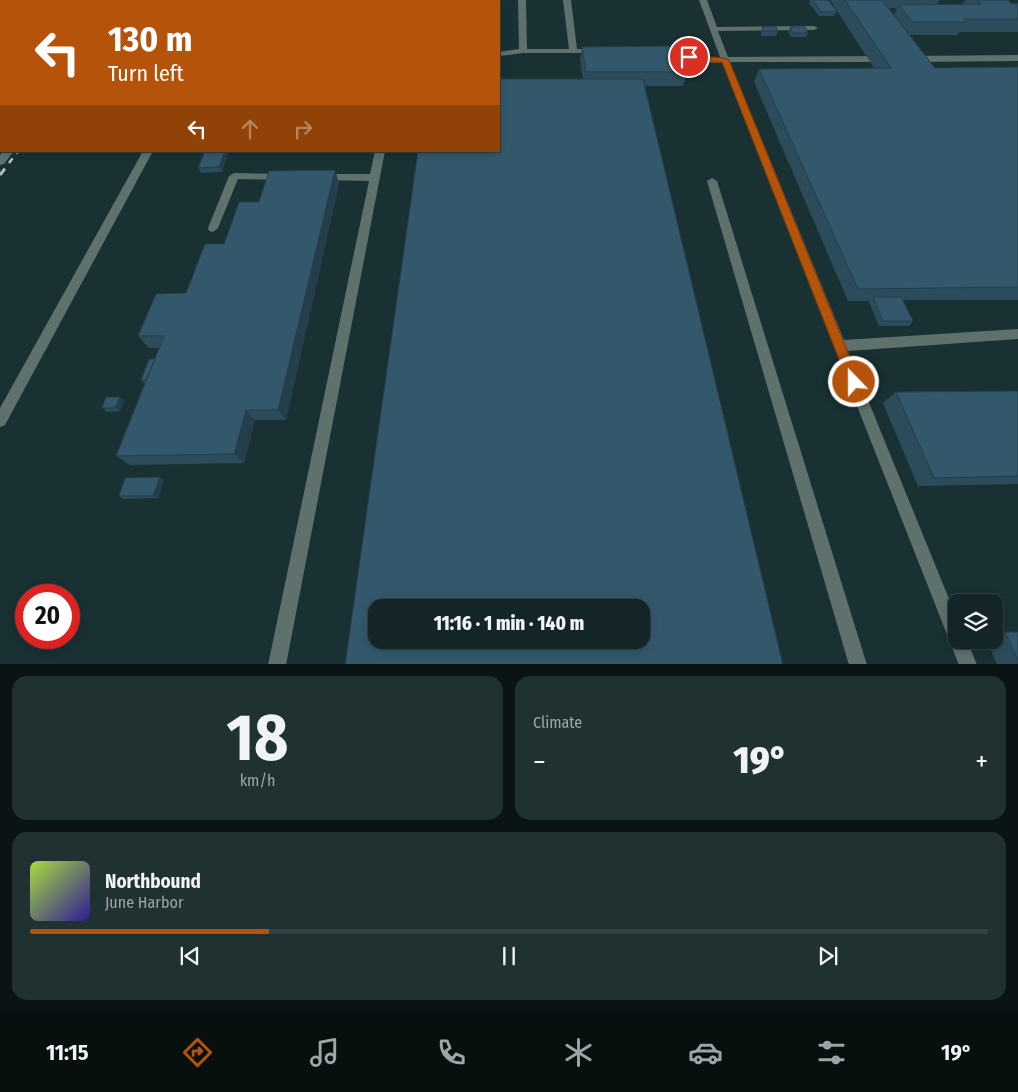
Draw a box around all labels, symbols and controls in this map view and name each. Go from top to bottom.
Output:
text: 130 m [108,18,192,60]
icon: left [25,20,90,85]
pin [668,36,710,78]
icon: arrive [675,43,703,71]
text: Turn left [108,60,184,87]
icon: left [183,115,211,143]
icon: ahead [236,115,264,143]
icon: right [289,115,317,143]
position arrow [827,355,879,407]
speed limit sign: 20 [15,584,80,649]
map controls [948,594,1003,649]
button: layers [948,594,1003,649]
text: 11:16 · 1 min · 140 m [434,612,584,635]
text: 18 [227,699,288,777]
text: Climate [533,713,582,732]
text: 19° [733,737,788,783]
text: − [533,745,546,778]
text: + [975,745,988,778]
text: km/h [240,771,275,790]
text: Northbound [105,870,201,893]
text: June Harbor [105,893,183,912]
icon: previous [176,942,204,970]
icon: pause [495,942,523,970]
icon: next [814,942,842,970]
icon: directions [180,1035,215,1070]
icon: music [307,1035,342,1070]
icon: phone [434,1035,469,1070]
icon: climate [561,1035,596,1070]
icon: car [688,1035,723,1070]
icon: filters [814,1035,849,1070]
text: 11:15 [46,1039,89,1066]
text: 19° [941,1039,972,1066]

